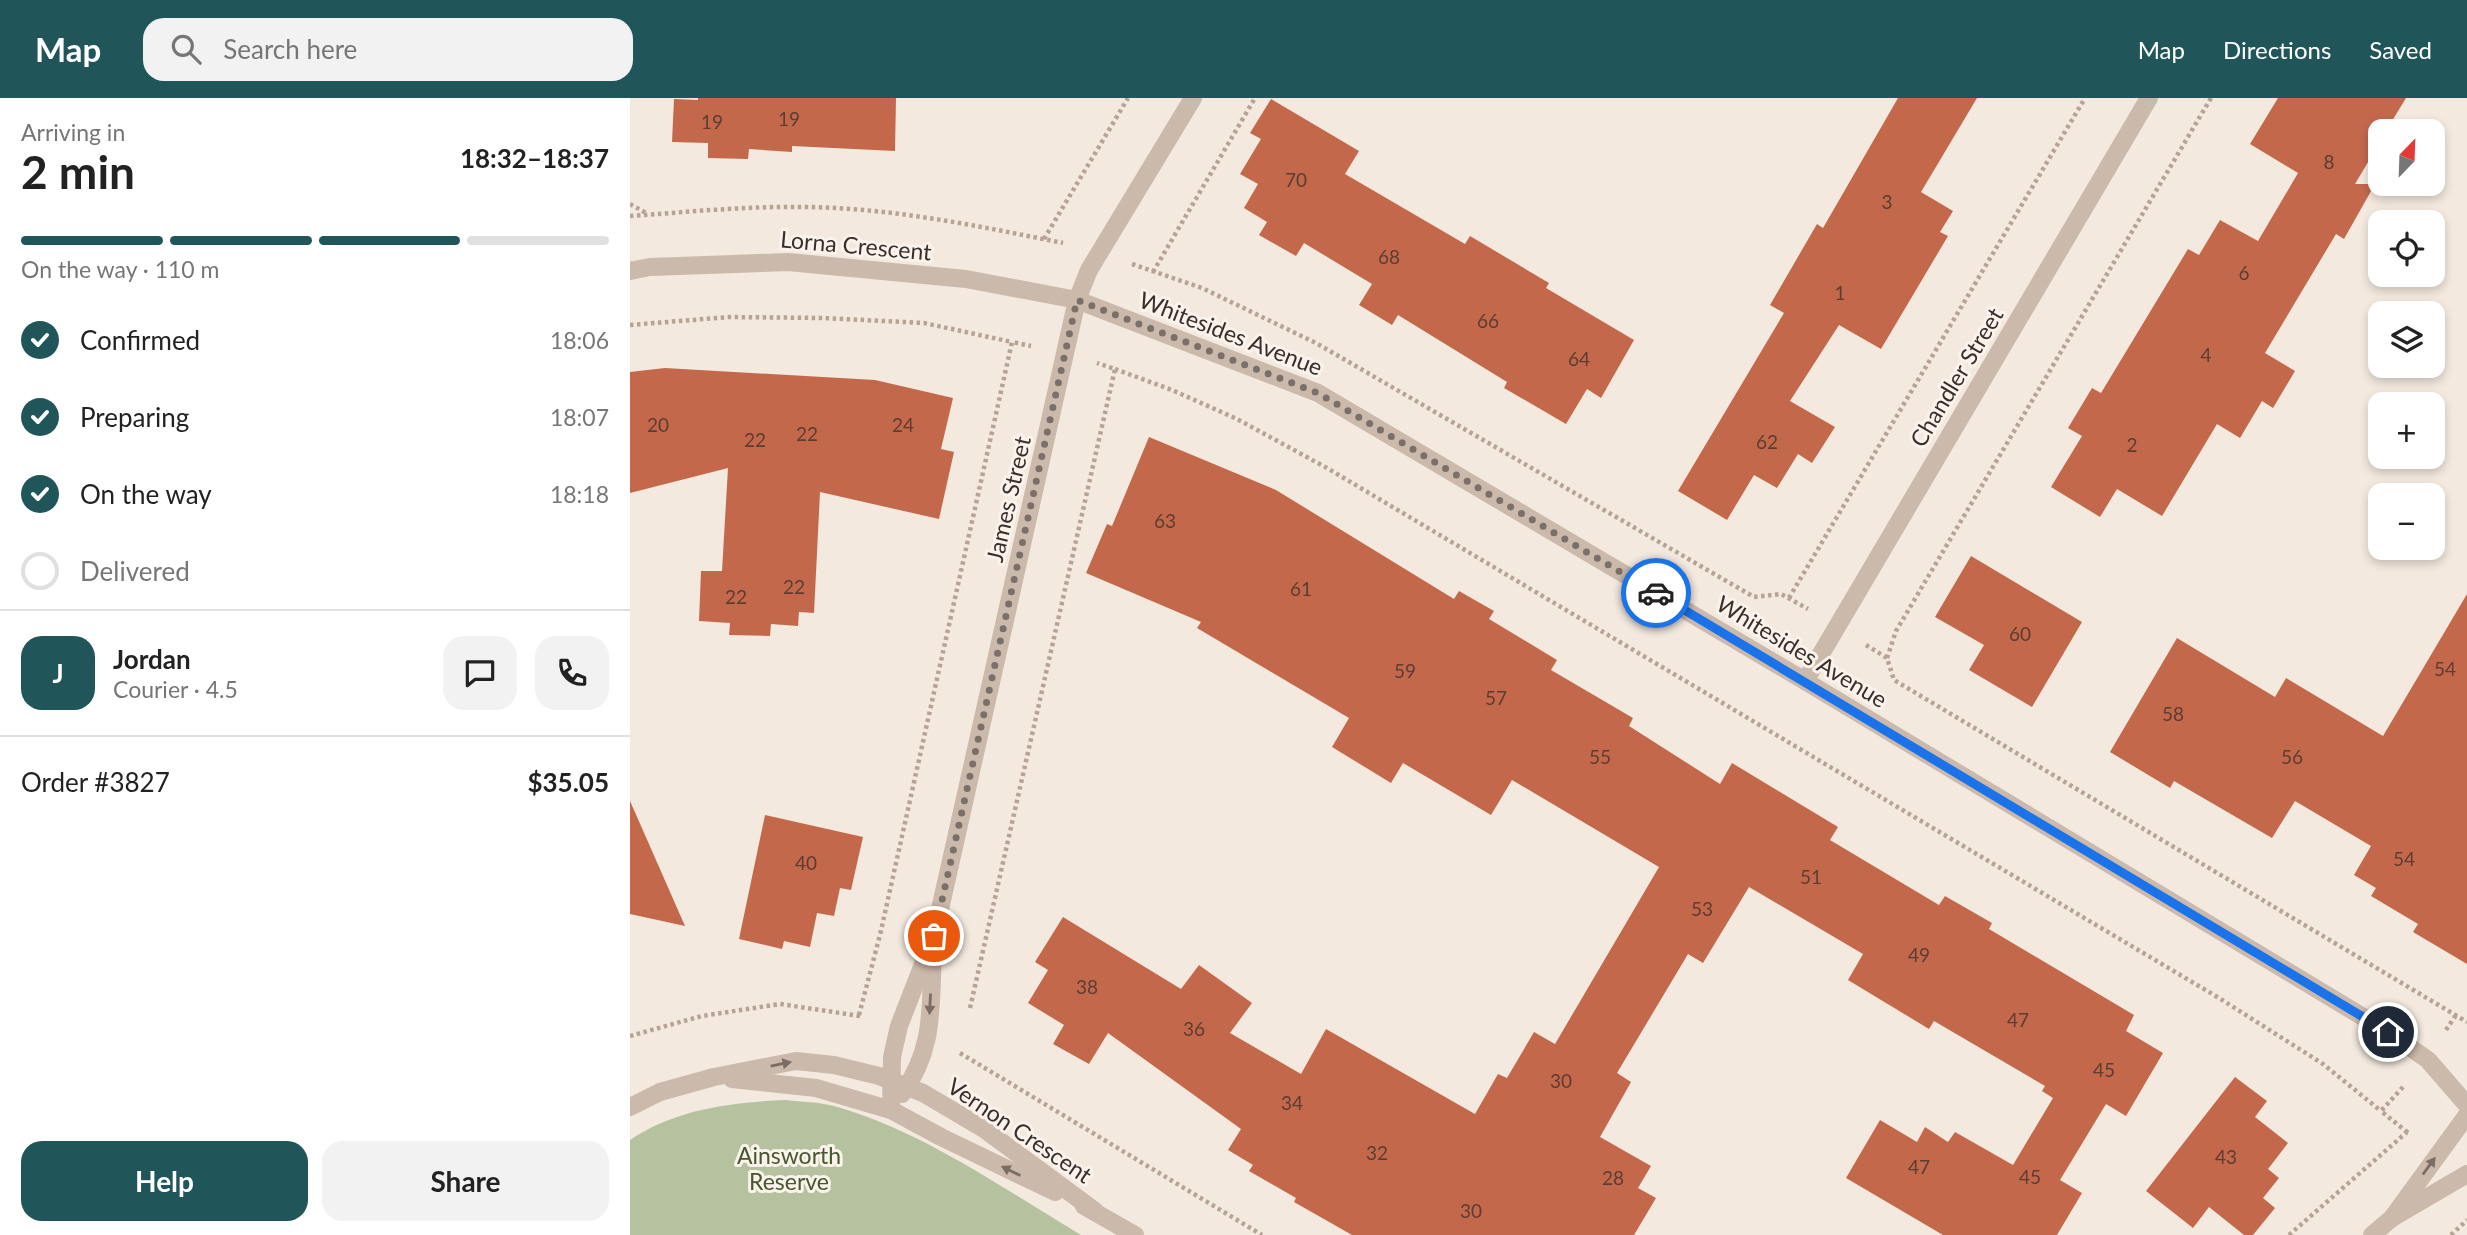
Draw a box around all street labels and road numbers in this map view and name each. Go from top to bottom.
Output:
street label: Lorna Crescent [779,224,934,266]
street label: Whitesides Avenue [1135,285,1327,381]
street label: Chandler Street [1904,302,2009,452]
street label: James Street [980,433,1036,565]
street label: Whitesides Avenue [1712,589,1892,713]
street label: Vernon Crescent [942,1071,1098,1189]

